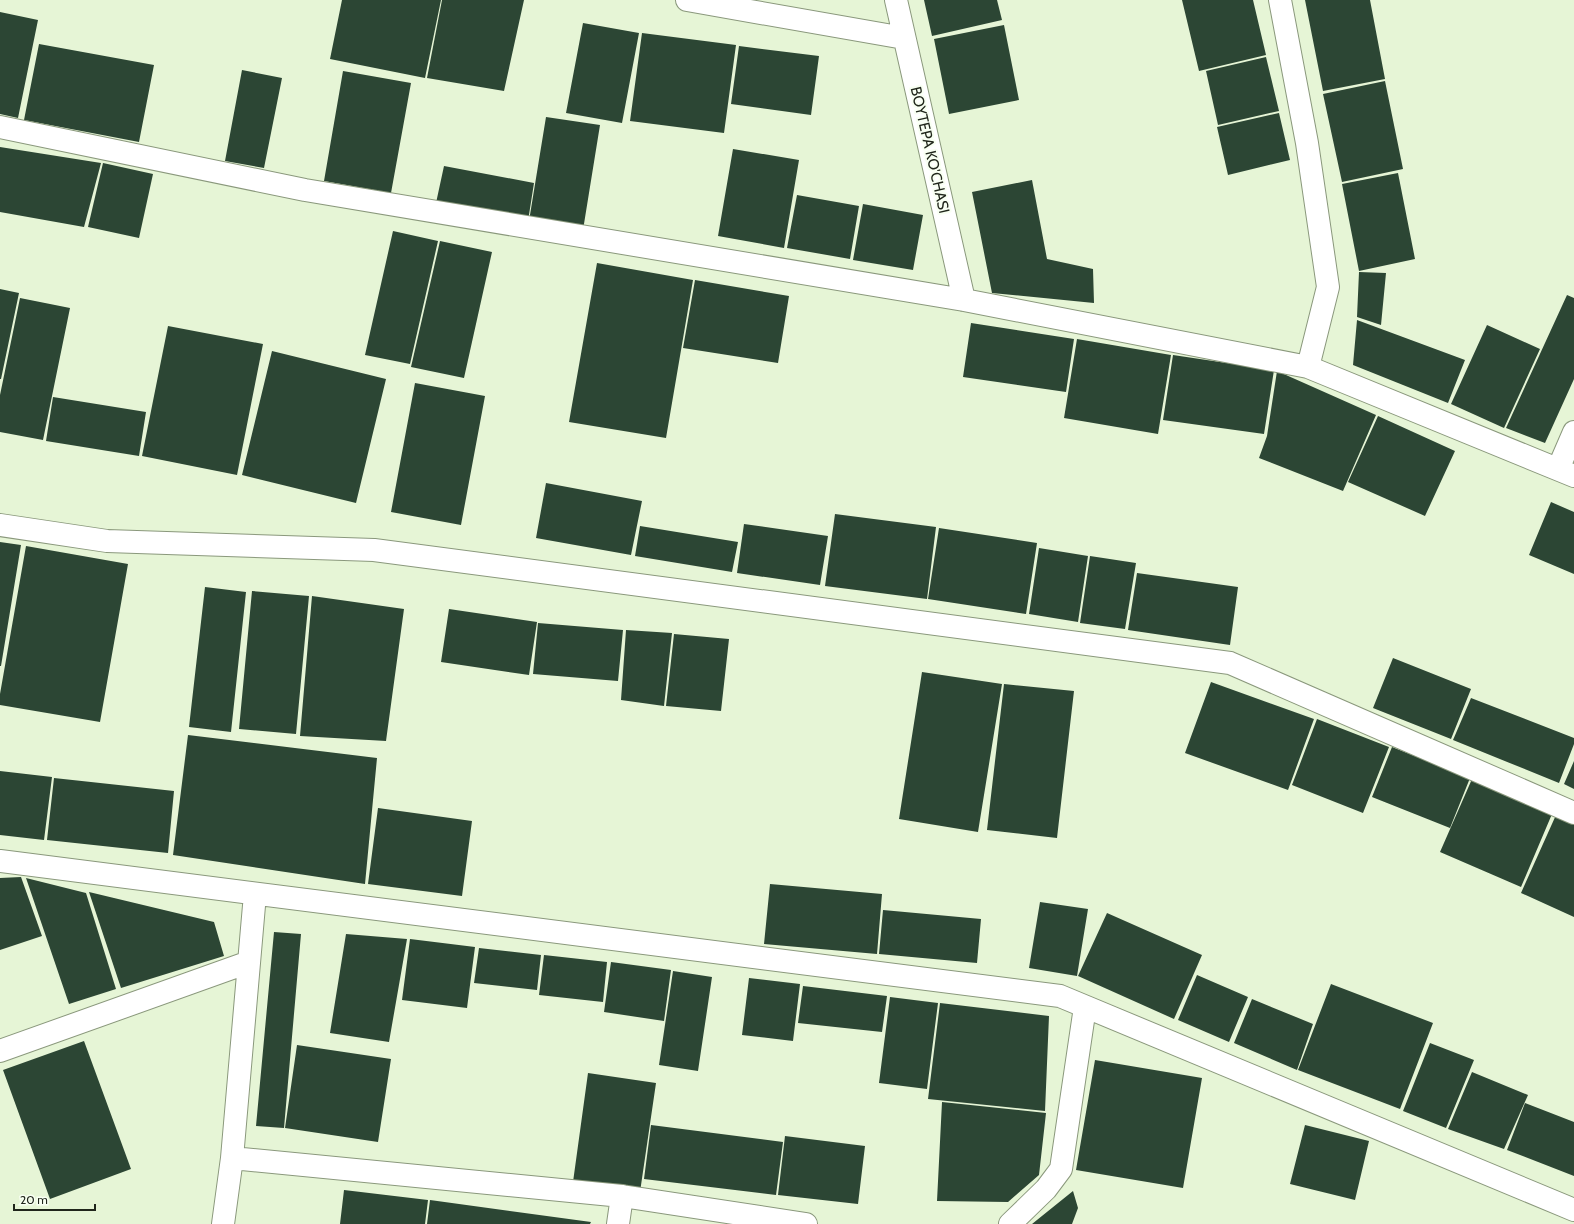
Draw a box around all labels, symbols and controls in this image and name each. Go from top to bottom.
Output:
street label: BOYTEPA KO'CHASI [907,85,953,215]
scale bar [14,1186,95,1212]
text: 20 m [20,1192,48,1207]

